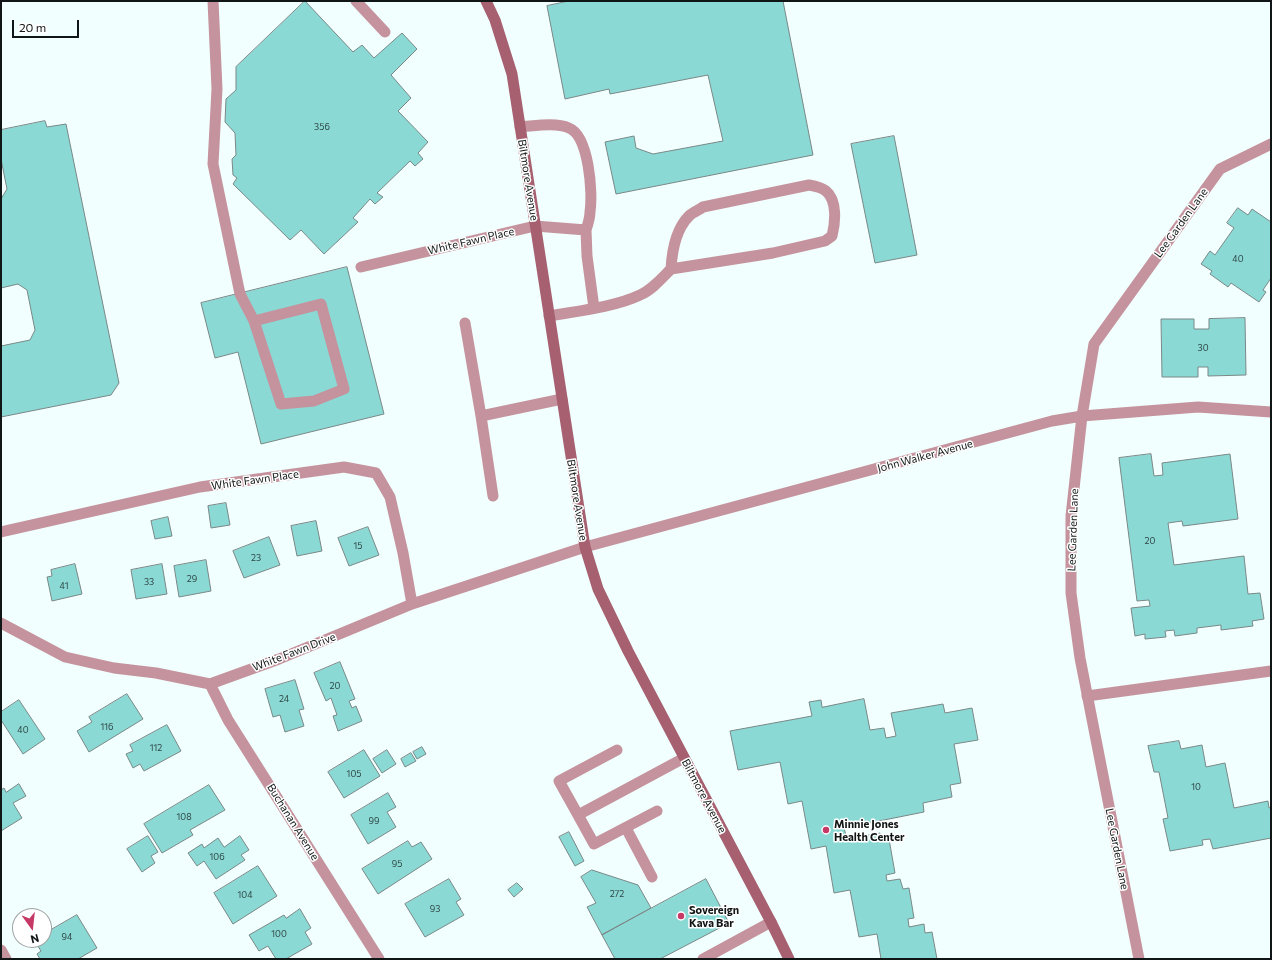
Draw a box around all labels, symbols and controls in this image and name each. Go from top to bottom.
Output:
scale bar [14,12,81,38]
text: 20 m [19,20,46,34]
house number: 356 [314,122,330,132]
street label: Biltmore Avenue [515,138,541,222]
street label: Lee Garden Lane [1151,186,1211,260]
street label: White Fawn Place [426,225,516,257]
house number: 40 [1232,254,1244,264]
house number: 30 [1197,343,1209,353]
street label: John Walker Avenue [876,437,974,475]
street label: Biltmore Avenue [564,458,590,542]
street label: White Fawn Place [210,467,300,493]
street label: Lee Garden Lane [1065,488,1081,572]
house number: 20 [1145,536,1155,546]
house number: 15 [353,541,363,551]
house number: 23 [251,553,261,563]
house number: 29 [187,574,197,584]
house number: 33 [144,577,154,587]
house number: 41 [60,581,68,591]
street label: White Fawn Drive [250,630,338,674]
house number: 20 [330,681,340,691]
house number: 24 [279,694,289,704]
house number: 116 [100,722,114,732]
house number: 40 [17,725,29,735]
house number: 112 [150,743,162,753]
street label: Biltmore Avenue [679,757,729,835]
house number: 105 [347,769,361,779]
street label: Buchanan Avenue [264,781,322,863]
house number: 10 [1191,782,1201,792]
street label: Lee Garden Lane [1103,807,1131,891]
house number: 108 [176,812,192,822]
house number: 99 [369,816,379,826]
place label: Minnie Jones Health Center [834,817,905,843]
marker: Minnie Jones Health Center [821,825,831,835]
house number: 106 [209,852,225,862]
house number: 95 [392,859,402,869]
house number: 272 [610,889,624,899]
house number: 104 [237,890,253,900]
place label: Sovereign Kava Bar [689,903,739,929]
house number: 93 [430,904,440,914]
north arrow [12,908,52,948]
marker: Sovereign Kava Bar [676,911,686,921]
house number: 100 [271,929,287,939]
text: N [29,932,41,946]
house number: 94 [62,932,72,942]

